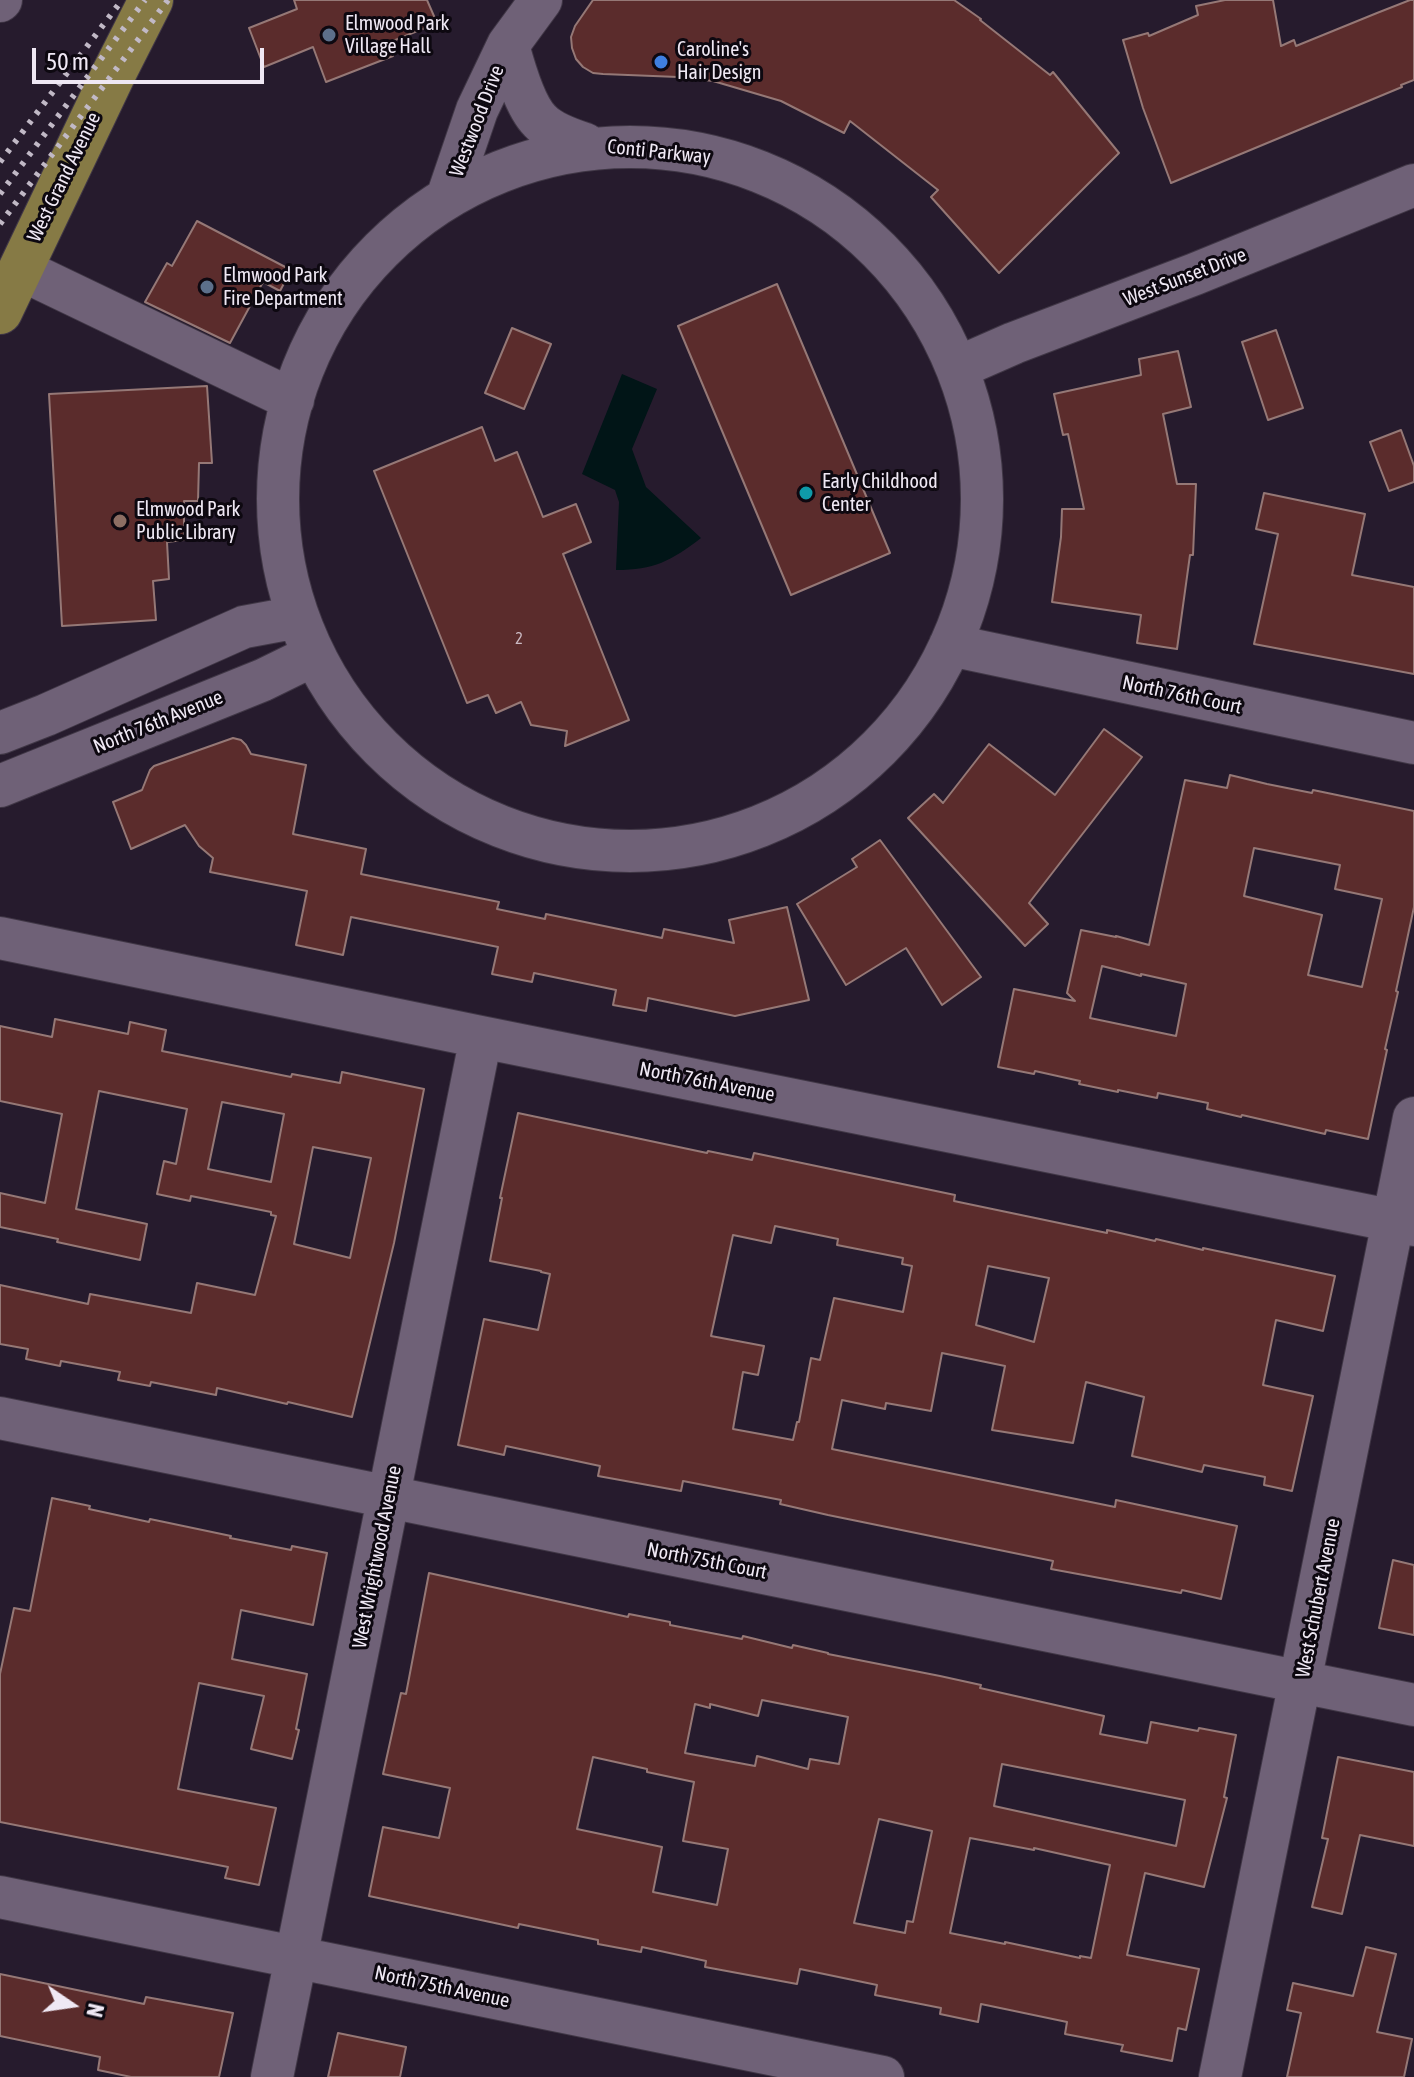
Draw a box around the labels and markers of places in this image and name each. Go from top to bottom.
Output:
place label: Elmwood Park Village Hall [345,12,449,59]
marker: Elmwood Park Village Hall [320,26,338,44]
place label: Caroline's Hair Design [677,38,761,85]
marker: Caroline's Hair Design [652,53,670,71]
place label: Elmwood Park Fire Department [223,264,343,311]
marker: Elmwood Park Fire Department [198,278,216,296]
place label: Early Childhood Center [822,470,938,517]
marker: Early Childhood Center [797,484,815,502]
place label: Elmwood Park Public Library [136,498,240,545]
marker: Elmwood Park Public Library [111,512,129,530]

